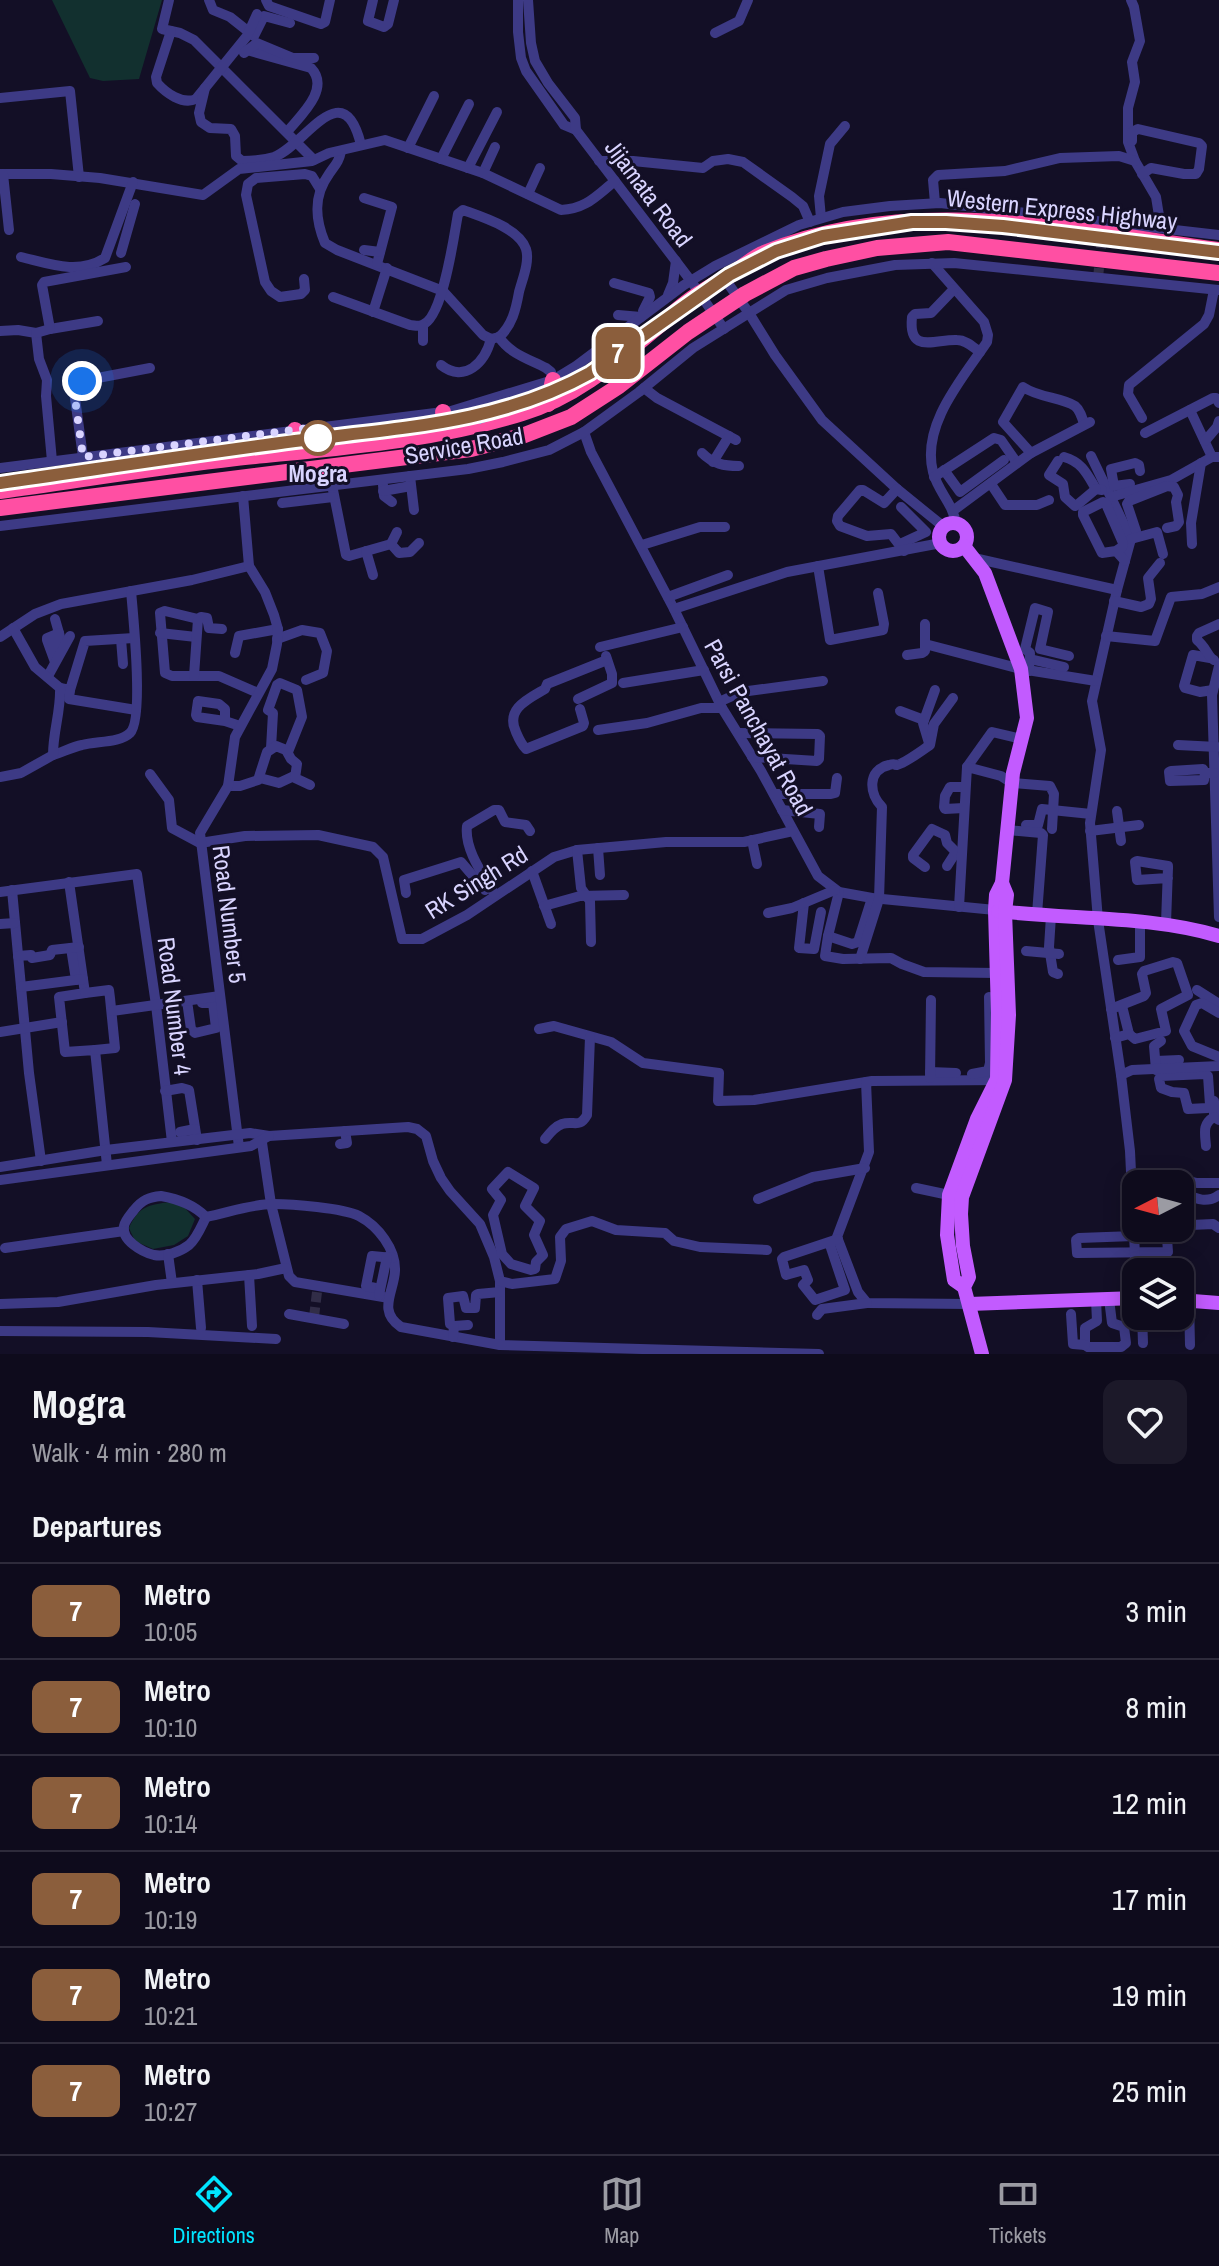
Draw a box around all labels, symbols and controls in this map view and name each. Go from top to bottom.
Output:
street label: Jijamata Road [598,133,700,253]
street label: Western Express Highway [945,181,1179,237]
line badge: 7 [592,327,644,379]
text: 7 [612,334,624,372]
your location [62,361,102,401]
street label: Service Road [403,419,525,471]
marker: Mogra [301,421,335,455]
place label: Mogra [288,457,348,489]
street label: Parsi Panchayat Road [697,633,821,821]
street label: RK Singh Rd [419,838,533,926]
street label: Road Number 5 [206,843,254,985]
street label: Road Number 4 [151,935,199,1077]
north arrow [1122,1170,1194,1242]
map controls [1122,1170,1194,1330]
button: layers [1122,1258,1194,1330]
text: Mogra [32,1379,125,1430]
button: heart [1103,1380,1187,1464]
text: Walk · 4 min · 280 m [32,1435,227,1470]
text: Departures [32,1506,162,1546]
text: Metro [144,1574,211,1614]
text: 3 min [1125,1591,1187,1631]
text: 7 [70,1592,82,1630]
text: 10:05 [144,1614,197,1649]
text: Metro [144,1670,211,1710]
text: 8 min [1125,1687,1187,1727]
text: 7 [70,1688,82,1726]
text: 10:10 [144,1710,197,1745]
text: Metro [144,1766,211,1806]
text: 12 min [1112,1783,1187,1823]
text: 7 [70,1784,82,1822]
text: 10:14 [144,1806,197,1841]
text: Metro [144,1862,211,1902]
text: 17 min [1112,1879,1187,1919]
text: 7 [70,1880,82,1918]
text: 10:19 [144,1902,197,1937]
text: Metro [144,1958,211,1998]
text: 19 min [1112,1975,1187,2015]
text: 7 [70,1976,82,2014]
text: 10:21 [144,1998,197,2033]
text: Metro [144,2054,211,2094]
text: 25 min [1112,2071,1187,2111]
text: 7 [70,2072,82,2110]
text: 10:27 [144,2094,197,2129]
tab: Directions [173,2172,255,2250]
tab: Map [600,2172,644,2250]
tab: Tickets [989,2172,1046,2250]

